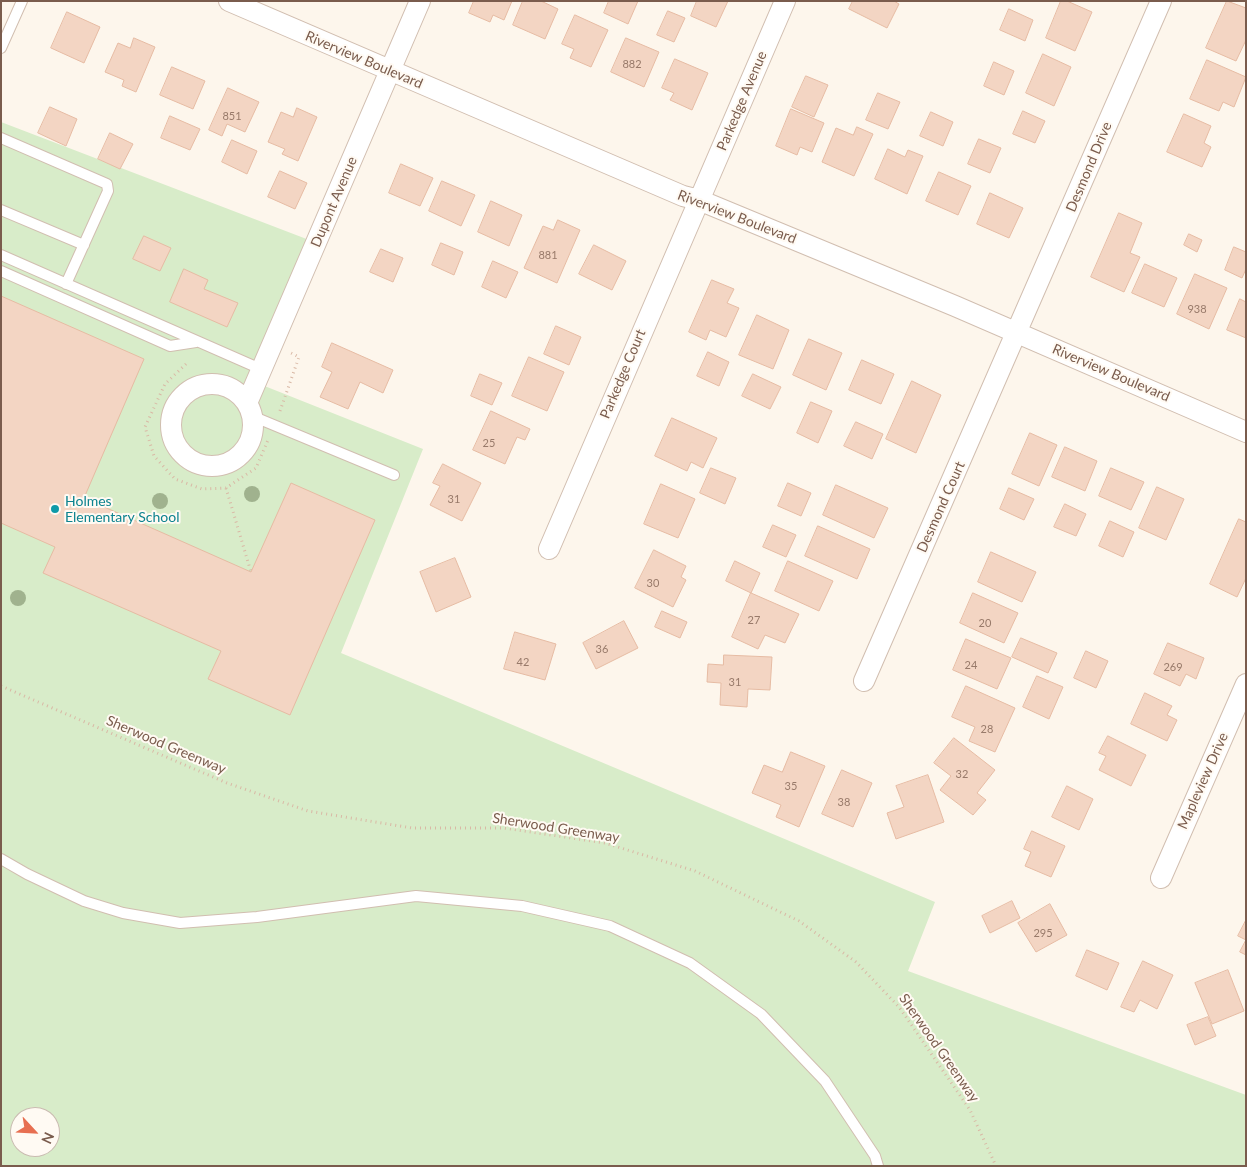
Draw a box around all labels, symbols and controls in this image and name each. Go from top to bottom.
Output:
street label: Riverview Boulevard [303,28,425,92]
street label: Parkedge Avenue [713,49,771,153]
house number: 882 [622,57,642,71]
house number: 851 [222,109,242,123]
street label: Desmond Drive [1062,120,1116,214]
street label: Dupont Avenue [307,154,361,250]
street label: Riverview Boulevard [675,187,799,247]
house number: 881 [538,248,558,262]
house number: 938 [1187,302,1207,316]
street label: Parkedge Court [597,327,649,421]
street label: Riverview Boulevard [1050,341,1172,405]
house number: 25 [483,436,495,450]
street label: Desmond Court [913,459,969,555]
house number: 31 [448,492,460,506]
place label: Holmes Elementary School [65,493,179,526]
marker: Holmes Elementary School [49,503,61,515]
house number: 30 [647,576,659,590]
house number: 27 [748,613,760,627]
house number: 20 [979,616,991,630]
house number: 36 [596,642,608,656]
house number: 42 [517,655,529,669]
house number: 24 [965,658,977,672]
house number: 269 [1163,660,1183,674]
house number: 31 [729,675,741,689]
street label: Sherwood Greenway [104,712,228,778]
house number: 28 [981,722,993,736]
street label: Mapleview Drive [1174,730,1232,832]
house number: 32 [956,767,968,781]
house number: 35 [785,779,797,793]
house number: 38 [838,795,850,809]
street label: Sherwood Greenway [491,810,621,846]
house number: 295 [1033,926,1053,940]
street label: Sherwood Greenway [895,991,983,1105]
north arrow [10,1107,60,1157]
text: N [38,1130,58,1147]

